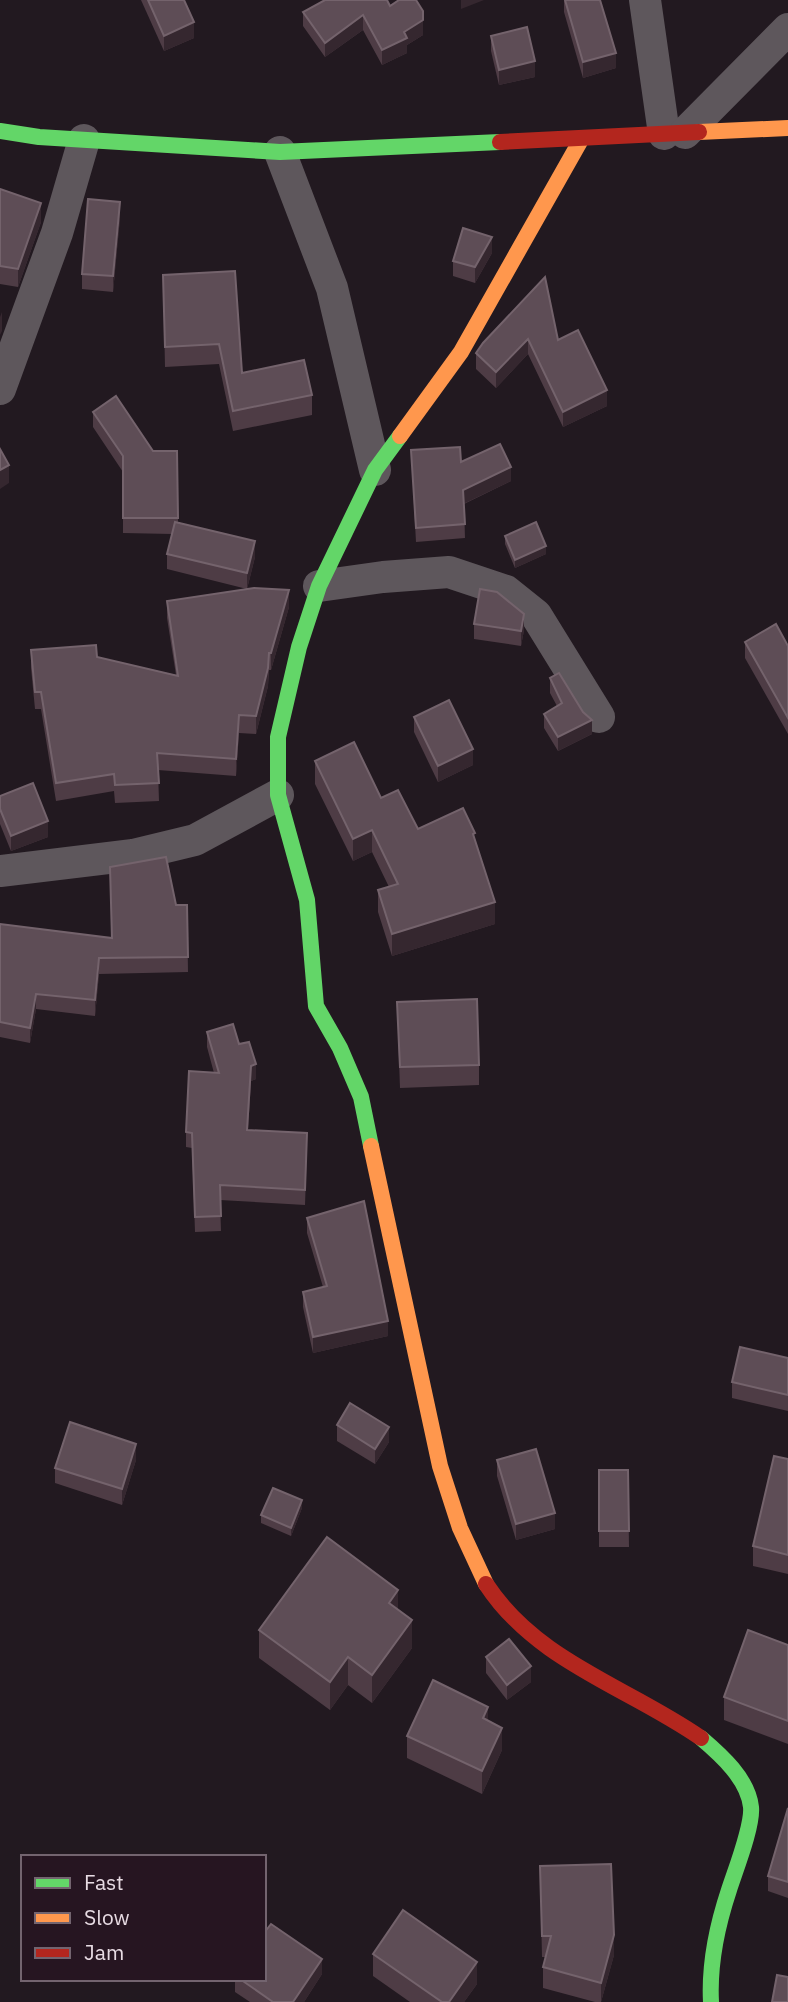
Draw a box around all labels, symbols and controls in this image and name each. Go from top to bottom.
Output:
legend [21,1855,266,1981]
text: Fast [84,1868,124,1896]
text: Slow [84,1903,130,1931]
text: Jam [84,1938,124,1966]

